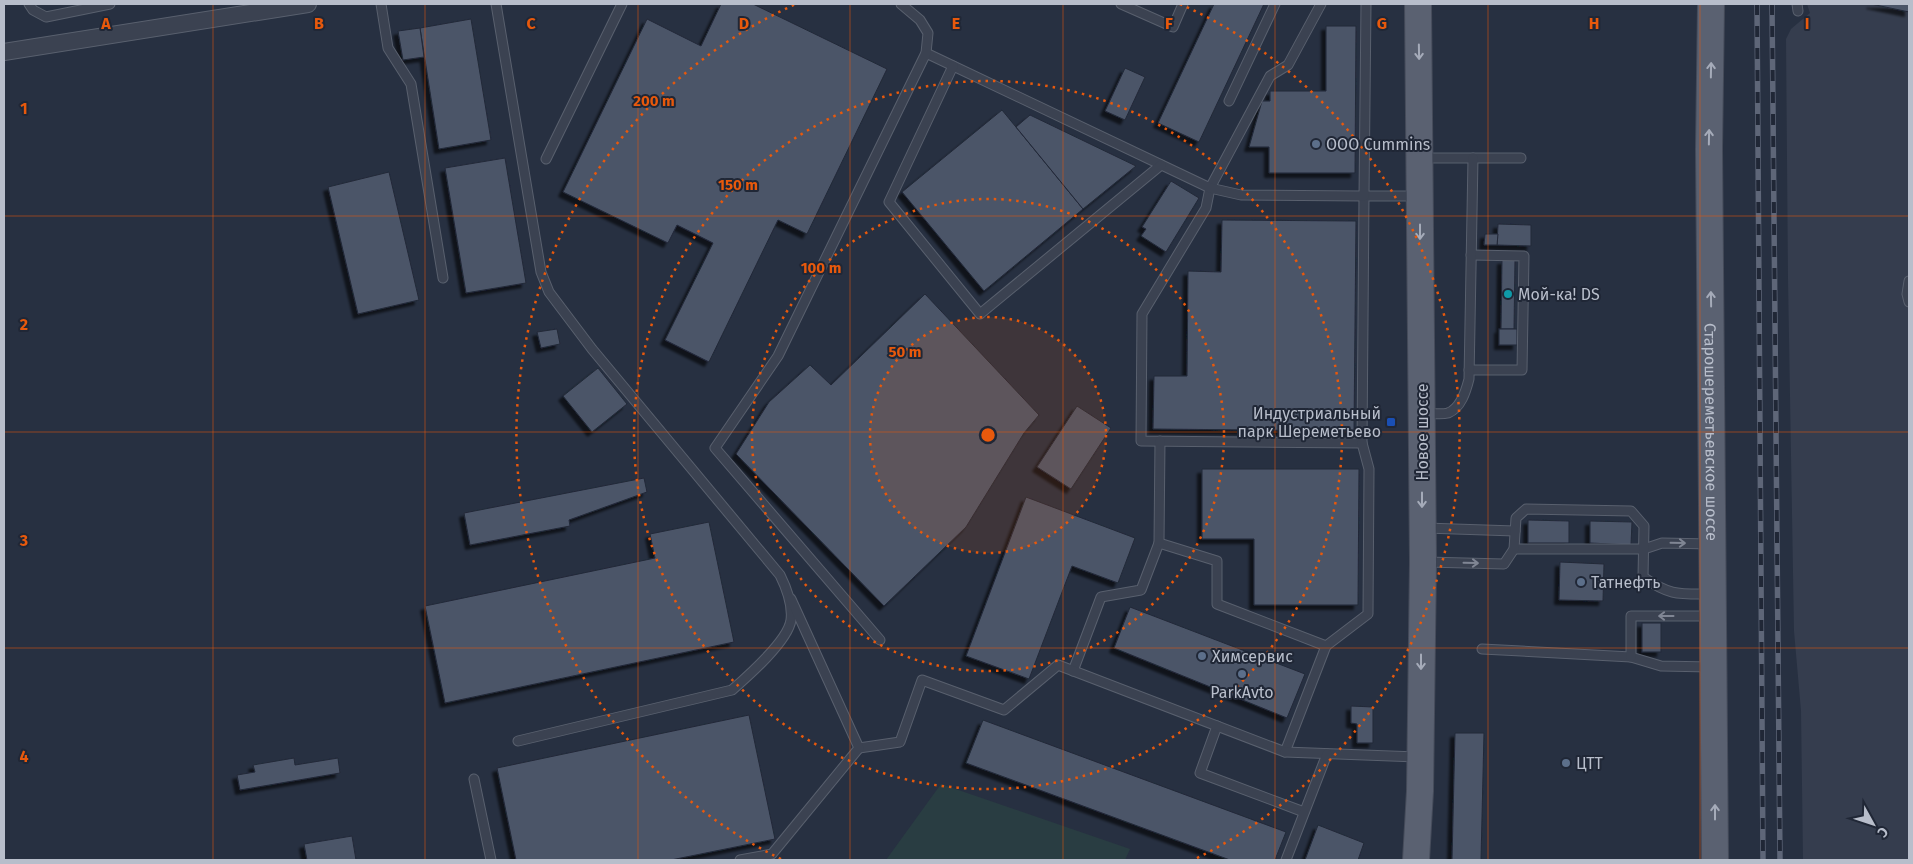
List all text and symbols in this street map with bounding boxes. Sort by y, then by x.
text: A [100,14,111,33]
text: B [314,14,324,33]
text: C [526,14,536,33]
text: D [739,14,749,33]
text: E [952,14,960,33]
text: F [1165,14,1173,33]
text: G [1377,14,1387,33]
text: H [1589,14,1599,33]
text: I [1805,14,1809,33]
one-way arrow [1414,44,1424,60]
one-way arrow [1706,63,1715,79]
text: 200 m [633,92,675,110]
text: 1 [20,99,28,118]
one-way arrow [1704,129,1714,145]
place label: OOO Cummins [1326,135,1430,154]
marker: OOO Cummins [1310,138,1322,150]
text: 150 m [718,176,758,194]
one-way arrow [1415,224,1425,240]
text: 100 m [801,259,841,277]
place label: Мой-ка! DS [1518,285,1600,304]
marker: Мой-ка! DS [1502,288,1514,300]
one-way arrow [1706,291,1716,308]
text: 2 [20,315,28,334]
street label: Старошереметьевское шоссе [1701,323,1722,541]
text: 50 m [888,343,922,361]
street label: Новое шоссе [1413,384,1432,480]
place label: Индустриальный парк Шереметьево [1238,404,1381,441]
marker: Индустриальный парк Шереметьево [1385,416,1397,428]
centre of rings [979,426,997,444]
one-way arrow [1417,492,1427,508]
text: 3 [19,531,28,550]
one-way arrow [1670,539,1686,548]
one-way arrow [1463,558,1479,568]
place label: Татнефть [1591,573,1660,592]
marker: Татнефть [1575,576,1587,588]
one-way arrow [1658,611,1674,621]
place label: Химсервис [1212,647,1293,666]
marker: Химсервис [1196,650,1208,662]
one-way arrow [1416,654,1426,670]
marker: ParkAvto [1236,668,1248,680]
place label: ParkAvto [1210,683,1274,702]
text: 4 [19,747,29,766]
place label: ЦТТ [1576,754,1604,773]
marker: ЦТТ [1560,757,1572,769]
north arrow [1848,799,1898,849]
one-way arrow [1710,804,1720,820]
text: С [1873,823,1892,841]

